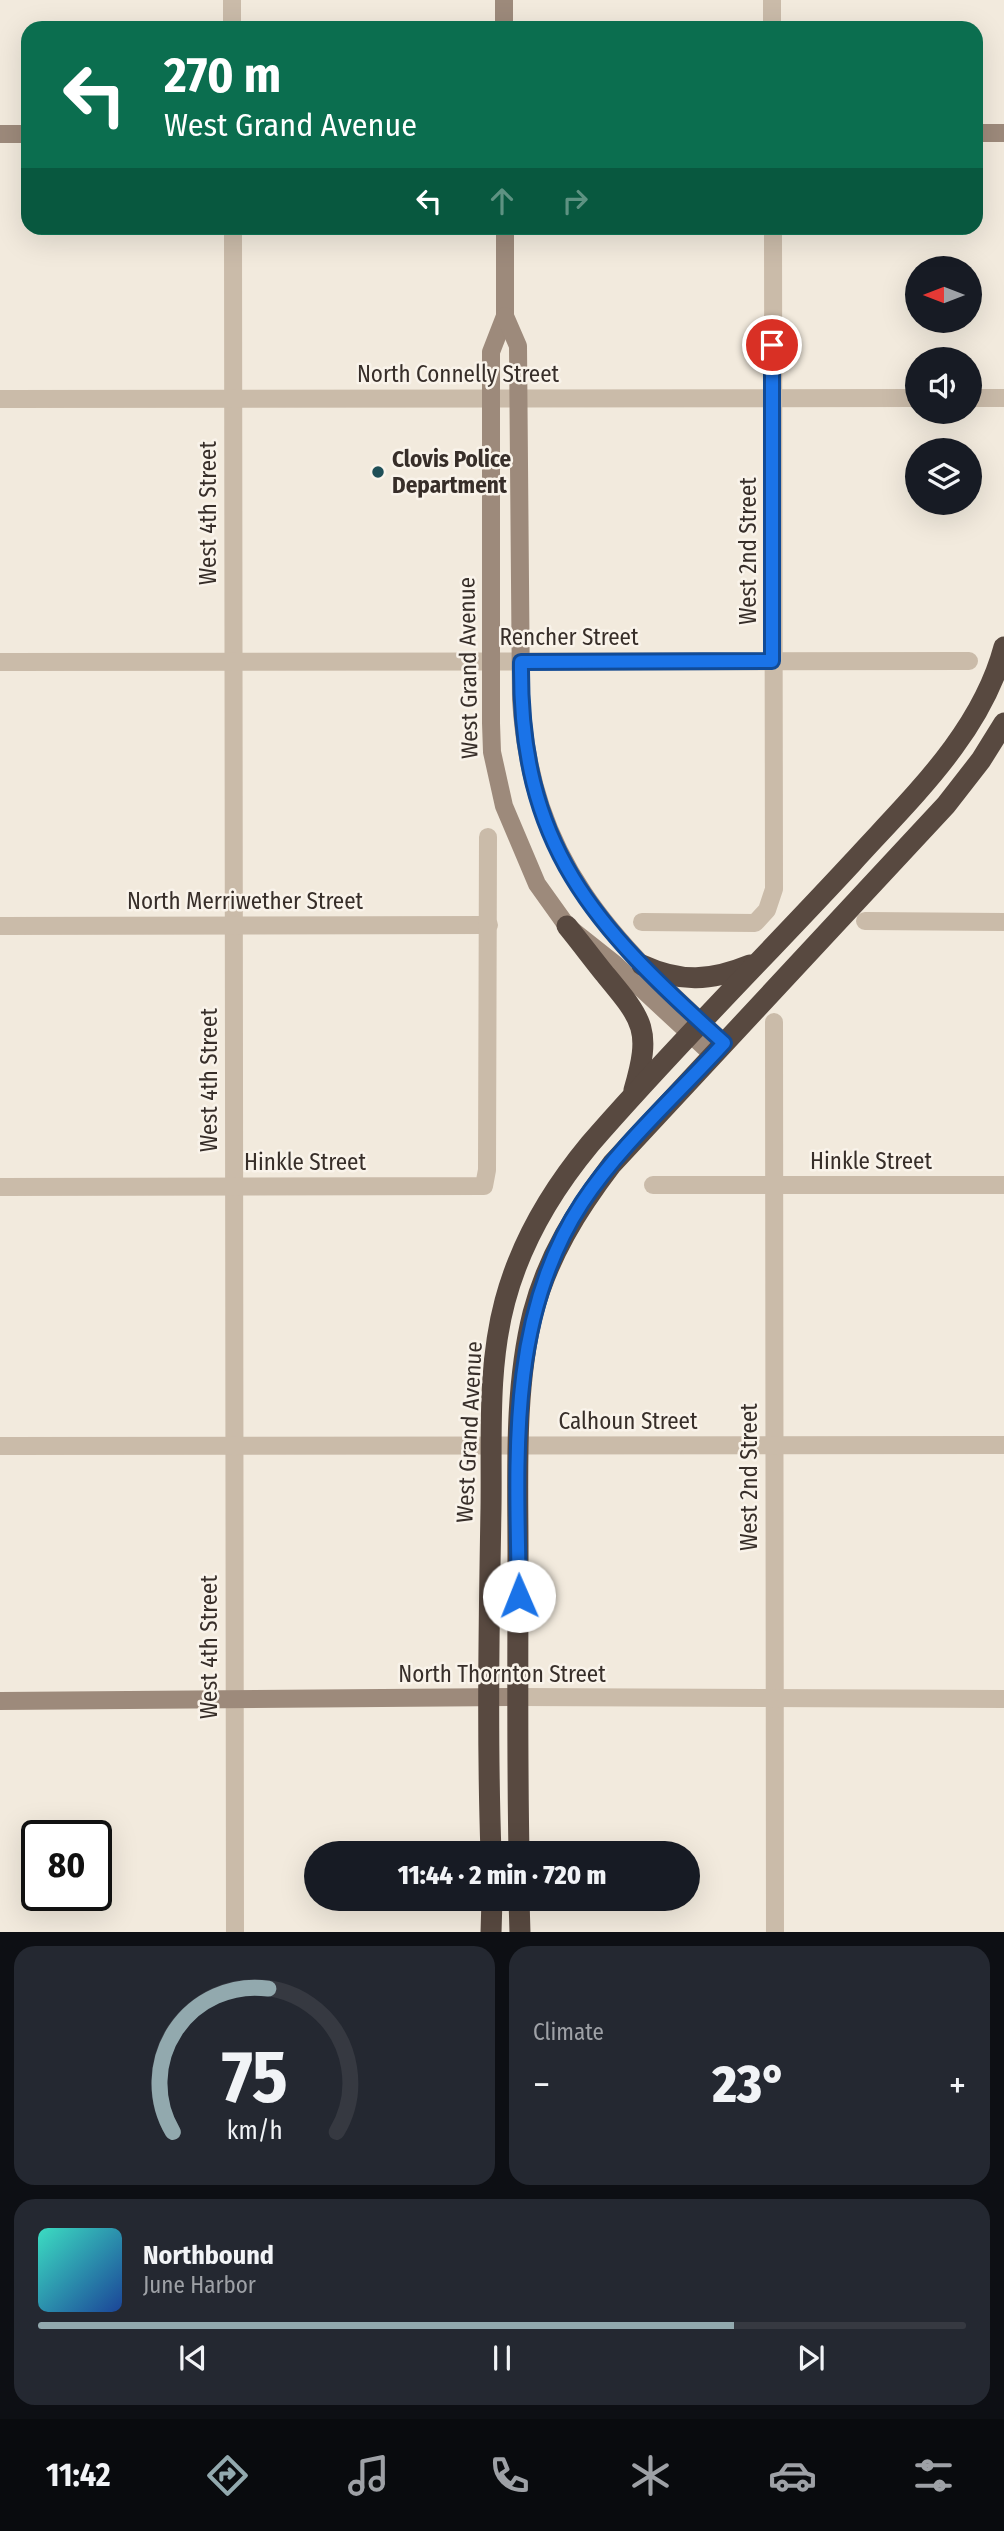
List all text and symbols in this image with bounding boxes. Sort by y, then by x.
text: 270 m [164,46,281,105]
icon: left [49,49,140,140]
text: West Grand Avenue [164,106,417,144]
icon: left [410,182,448,220]
icon: ahead [483,182,521,220]
icon: right [556,182,594,220]
north arrow [905,256,982,332]
map controls [905,256,982,515]
pin [742,315,802,375]
icon: arrive [753,326,791,364]
button: sound [905,347,982,424]
street label: North Connelly Street [357,360,560,388]
button: layers [905,438,982,515]
street label: West 4th Street [194,441,222,585]
place label: Clovis Police Department [392,445,512,499]
marker: Clovis Police Department [370,464,386,480]
street label: West 2nd Street [734,477,762,625]
street label: West Grand Avenue [452,577,484,759]
street label: Rencher Street [500,623,639,651]
street label: North Merriwether Street [127,887,364,915]
street label: West 4th Street [195,1008,223,1152]
street label: Hinkle Street [810,1147,932,1175]
street label: Hinkle Street [244,1148,366,1176]
street label: West Grand Avenue [450,1340,488,1524]
street label: West 2nd Street [735,1403,763,1551]
street label: Calhoun Street [559,1407,698,1435]
position arrow [482,1559,556,1633]
street label: West 4th Street [195,1575,223,1719]
street label: North Thornton Street [398,1660,606,1688]
speed limit sign: 80 [21,1820,112,1911]
text: 11:44 · 2 min · 720 m [398,1860,606,1891]
text: Climate [533,2018,604,2046]
text: 75 [221,2034,288,2121]
text: 23° [713,2053,786,2116]
text: − [533,2062,550,2108]
text: + [949,2062,966,2108]
text: km/h [227,2115,282,2145]
text: Northbound [143,2240,274,2271]
text: June Harbor [143,2271,256,2299]
icon: previous [174,2339,212,2377]
icon: pause [483,2339,521,2377]
icon: next [792,2339,830,2377]
icon: directions [203,2451,252,2500]
icon: music [344,2451,393,2500]
icon: phone [485,2451,534,2500]
icon: climate [626,2451,675,2500]
icon: car [768,2451,817,2500]
icon: filters [909,2451,958,2500]
text: 11:42 [46,2456,111,2494]

